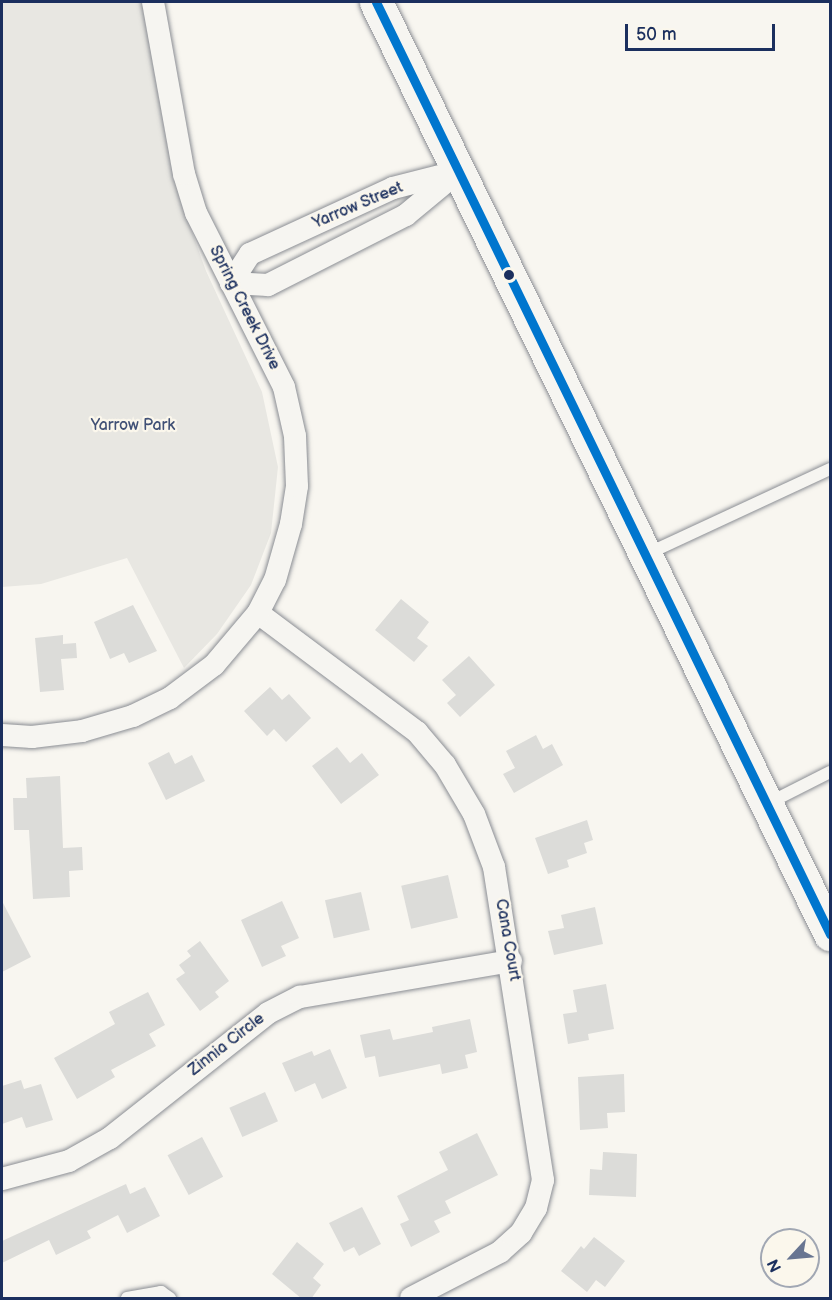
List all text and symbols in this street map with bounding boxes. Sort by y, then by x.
scale bar [628,12,778,50]
text: 50 m [636,24,677,45]
street label: Yarrow Street [310,178,406,234]
street label: Spring Creek Drive [204,243,284,373]
unlabelled marker [503,269,515,281]
park label: Yarrow Park [91,416,175,436]
street label: Cana Court [490,898,524,982]
street label: Zinnia Circle [185,1009,269,1081]
north arrow [760,1228,820,1288]
text: N [764,1256,786,1275]

